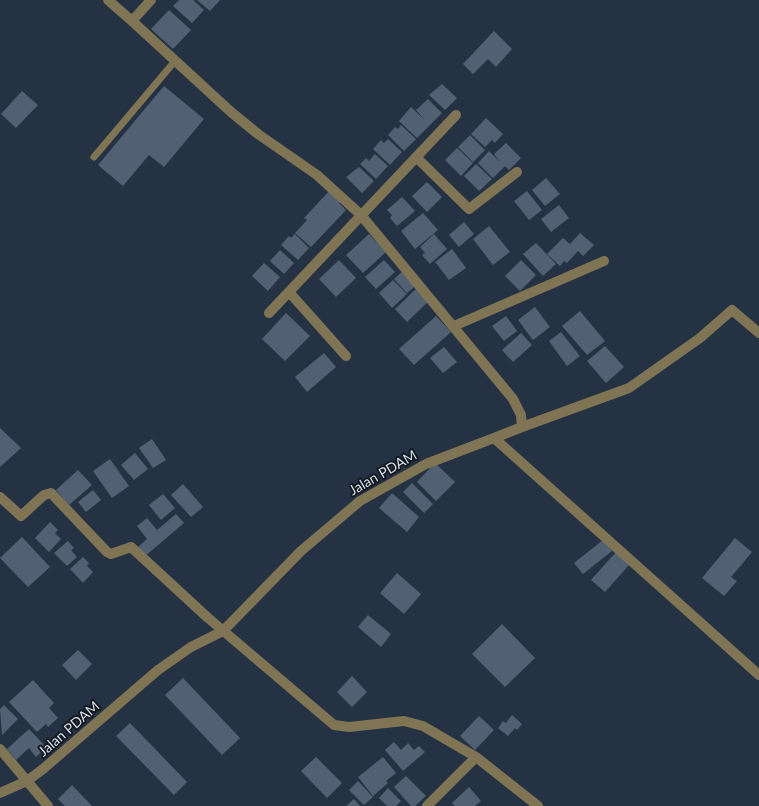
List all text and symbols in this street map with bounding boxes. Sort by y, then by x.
street label: Jalan PDAM [346,447,420,499]
street label: Jalan PDAM [35,698,103,760]

